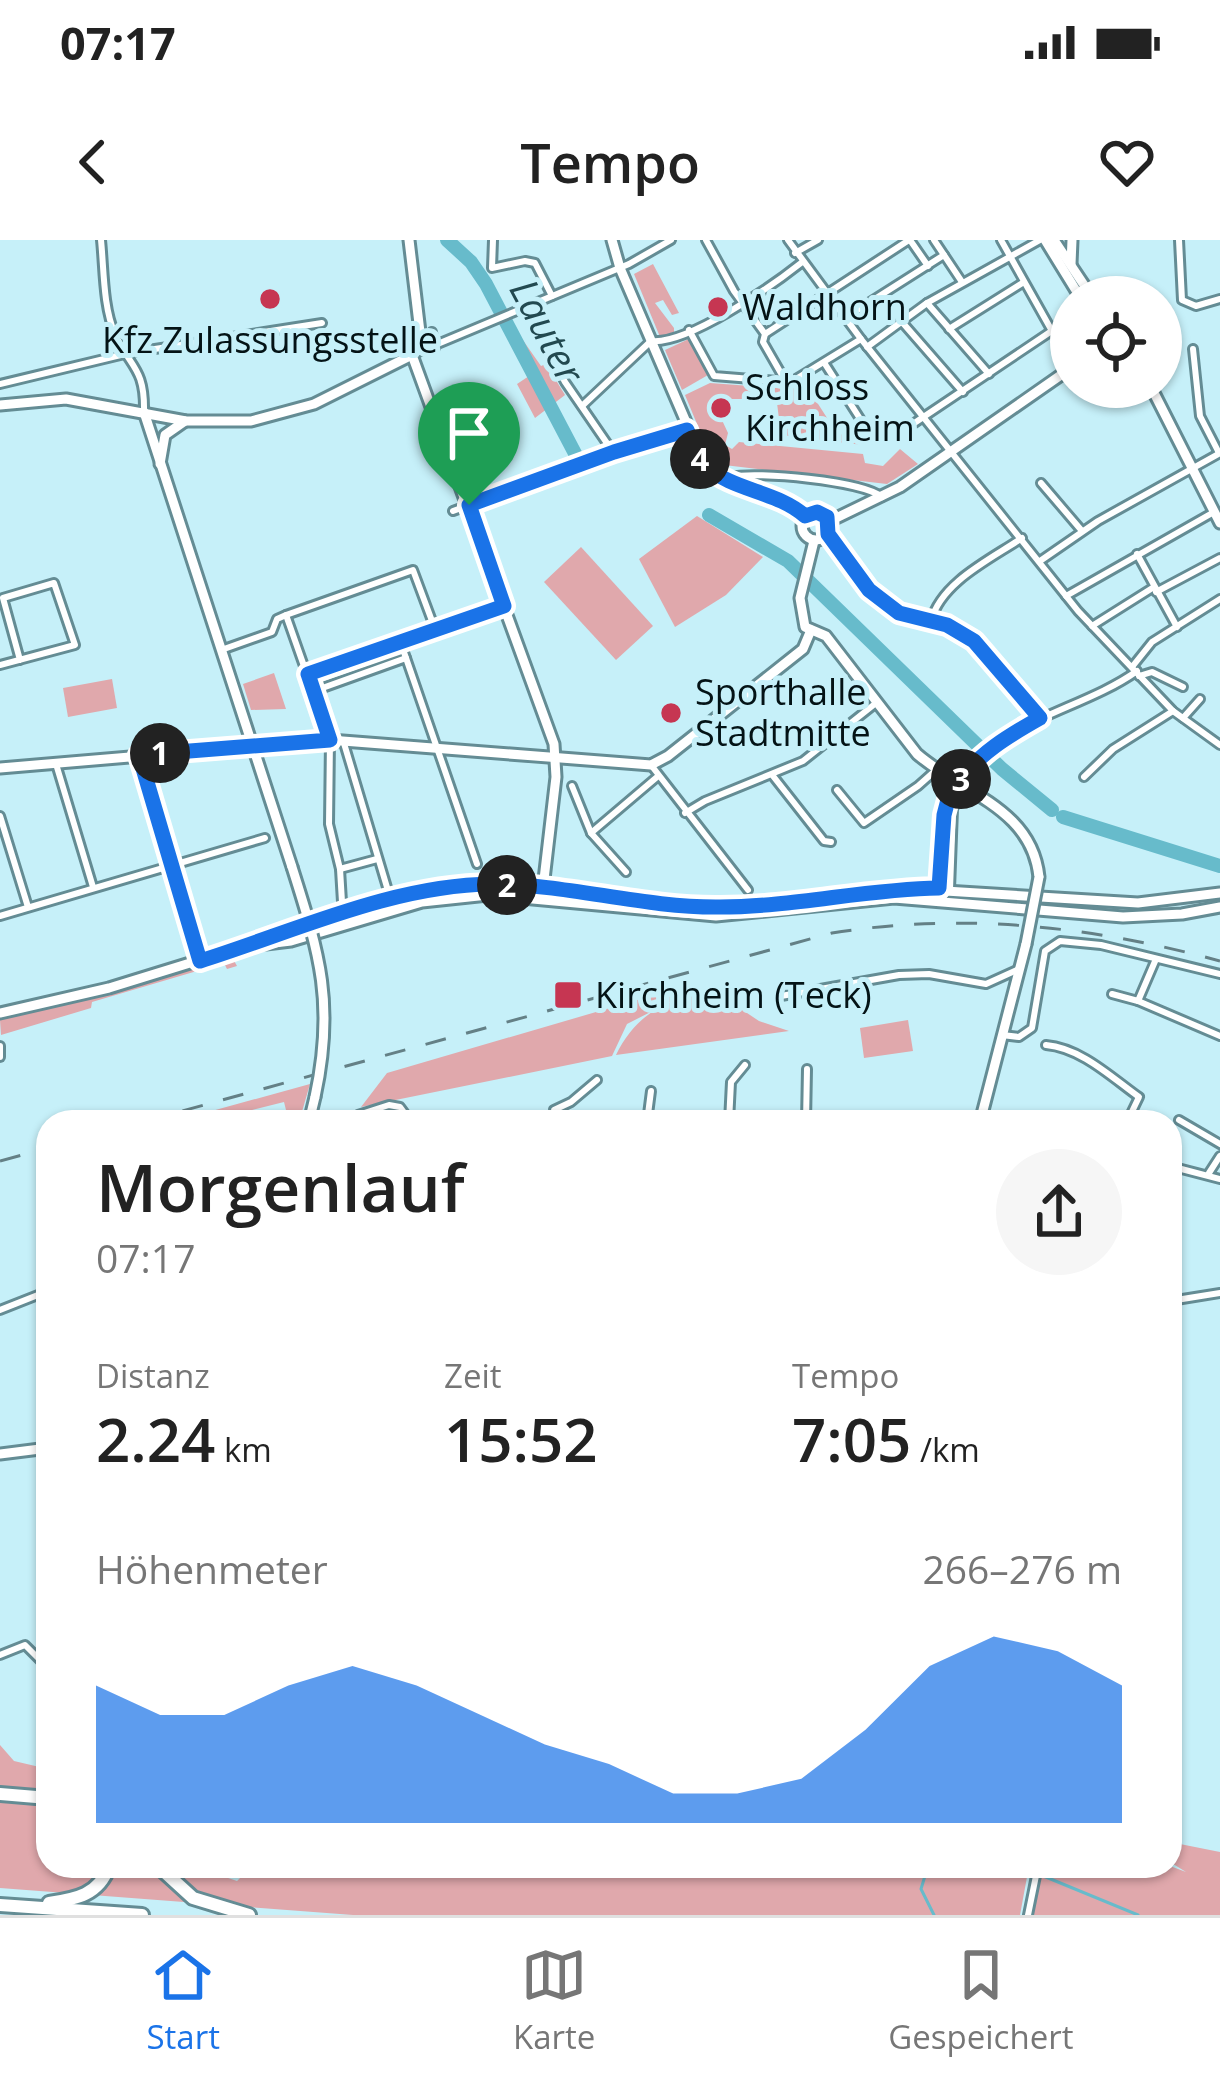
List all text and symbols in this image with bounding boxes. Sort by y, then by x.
text: 07:17 [60,12,176,73]
text: Tempo [520,125,700,199]
icon: back [60,129,126,195]
icon: heart [1094,129,1160,195]
water label: Lauter [499,269,599,393]
map controls [1050,276,1182,408]
button: locate [1050,276,1182,408]
place label: Waldhorn [742,282,907,331]
marker: Kfz Zulassungsstelle [257,286,283,312]
marker: Waldhorn [705,294,731,320]
place label: Kfz Zulassungsstelle [102,315,438,364]
place label: Schloss Kirchheim [745,362,915,452]
pin [418,382,520,505]
marker: Schloss Kirchheim [708,395,734,421]
icon: arrive [436,400,502,466]
pin: 4 [670,429,730,489]
text: 4 [691,436,709,481]
place label: Sporthalle Stadtmitte [695,667,871,757]
marker: Sporthalle Stadtmitte [658,700,684,726]
pin: 1 [130,723,190,783]
text: 1 [151,730,169,775]
pin: 3 [931,749,991,809]
text: 3 [952,756,970,801]
pin: 2 [477,855,537,915]
text: 2 [498,862,516,907]
place label: Kirchheim (Teck) [595,970,872,1019]
marker: Kirchheim (Teck) [552,979,584,1011]
text: Morgenlauf [96,1141,465,1231]
button: share [996,1149,1122,1275]
text: 07:17 [96,1231,195,1284]
text: Distanz [96,1353,210,1398]
text: Zeit [444,1353,502,1398]
text: Tempo [792,1353,899,1398]
text: 2.24 [96,1398,215,1480]
text: 15:52 [444,1398,598,1480]
text: 7:05 [792,1398,911,1480]
text: km [215,1427,272,1472]
text: /km [911,1427,980,1472]
text: Höhenmeter [96,1542,328,1595]
text: 266–276 m [922,1542,1122,1595]
tab: Start [147,1942,220,2059]
tab: Karte [513,1942,595,2059]
tab: Gespeichert [888,1942,1073,2059]

